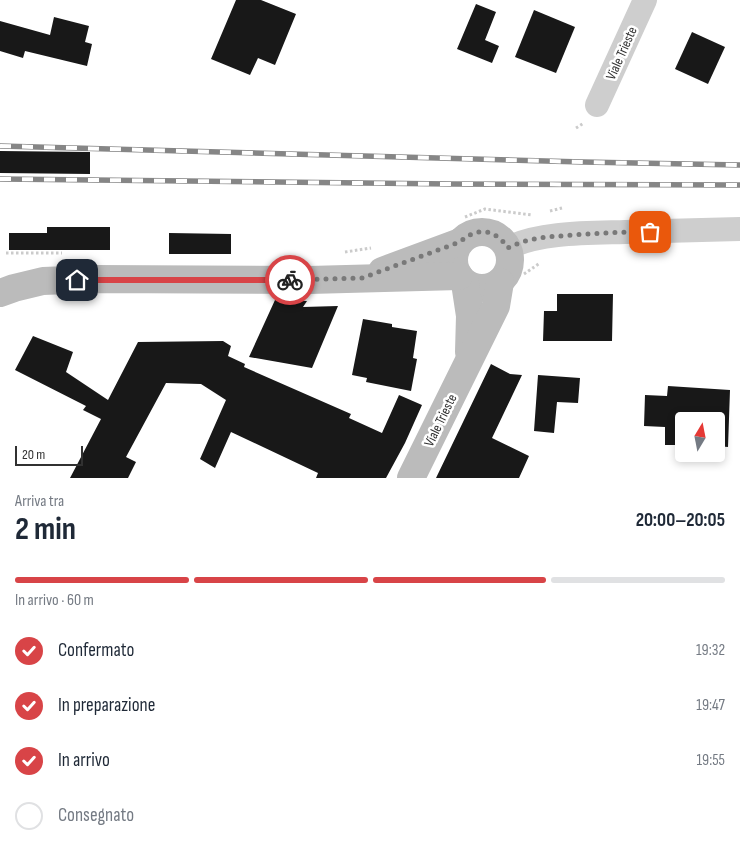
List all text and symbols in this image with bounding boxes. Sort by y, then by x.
street label: Viale Trieste [602,24,641,82]
pin [629,211,671,253]
icon: bag [636,218,664,246]
courier [265,255,315,305]
pin [56,259,98,301]
icon: home [63,266,91,294]
icon: bike [276,266,304,294]
street label: Viale Trieste [420,391,460,449]
north arrow [675,412,725,462]
map controls [675,412,725,462]
scale bar [15,443,82,466]
text: 20 m [22,446,45,463]
text: Arriva tra [15,492,64,511]
text: 20:00–20:05 [636,509,725,532]
text: 2 min [15,510,76,549]
text: In arrivo · 60 m [15,591,94,610]
icon: check [15,637,43,665]
text: Confermato [58,639,134,662]
text: 19:32 [696,641,725,660]
icon: check [15,692,43,720]
text: In preparazione [58,694,155,717]
text: 19:47 [696,696,725,715]
icon: check [15,747,43,775]
text: In arrivo [58,749,110,772]
text: 19:55 [696,751,725,770]
text: Consegnato [58,804,134,827]

